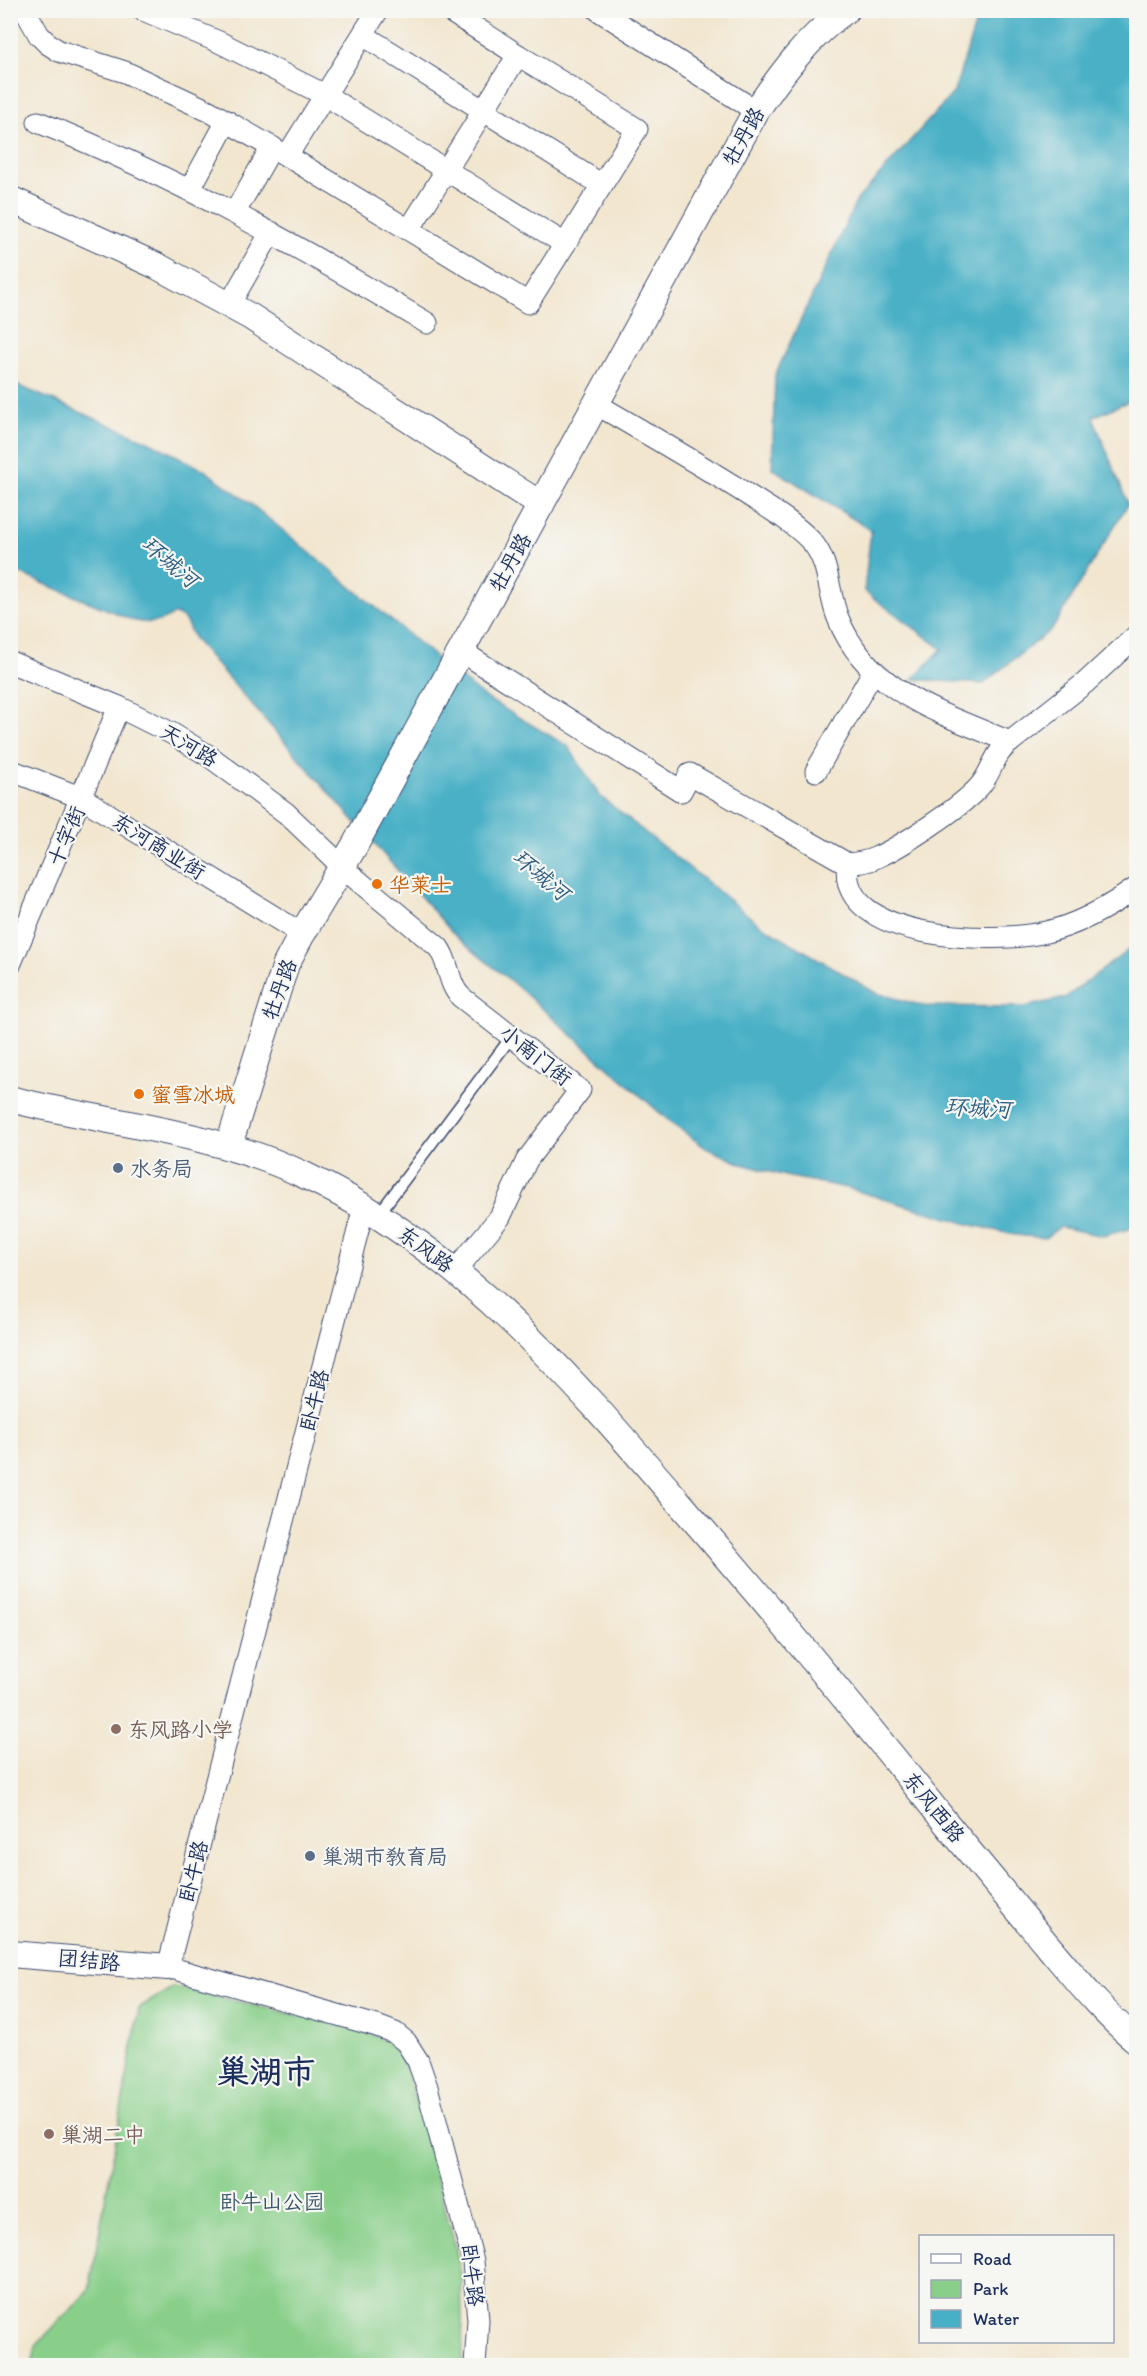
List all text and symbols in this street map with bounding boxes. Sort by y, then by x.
street label: 牡丹路 [717,102,769,170]
street label: 牡丹路 [484,528,536,596]
water label: 环城河 [136,530,206,595]
street label: 天河路 [156,718,222,772]
street label: 十字街 [42,802,90,870]
street label: 东河商业街 [108,808,210,884]
water label: 环城河 [507,843,577,908]
place label: 华莱士 [389,872,452,897]
marker: 华莱士 [370,877,384,891]
street label: 牡丹路 [256,955,302,1023]
street label: 小南门街 [495,1019,577,1091]
place label: 蜜雪冰城 [151,1082,235,1107]
marker: 蜜雪冰城 [132,1087,146,1101]
water label: 环城河 [944,1093,1015,1123]
place label: 水务局 [130,1156,193,1181]
marker: 水务局 [111,1161,125,1175]
street label: 东风路 [393,1220,459,1278]
street label: 卧牛路 [294,1366,334,1434]
place label: 东风路小学 [128,1717,233,1742]
marker: 东风路小学 [109,1722,123,1736]
street label: 东风西路 [898,1766,970,1848]
street label: 卧牛路 [173,1837,213,1905]
place label: 巢湖市教育局 [322,1844,448,1869]
marker: 巢湖市教育局 [303,1849,317,1863]
street label: 团结路 [57,1945,121,1975]
district label: 巢湖市 [217,2052,316,2091]
place label: 巢湖二中 [61,2122,145,2147]
marker: 巢湖二中 [42,2127,56,2141]
park label: 卧牛山公园 [220,2189,325,2214]
legend [919,2235,1114,2343]
street label: 卧牛路 [457,2242,489,2308]
text: Road [973,2248,1012,2270]
text: Park [973,2278,1008,2300]
text: Water [973,2308,1019,2330]

